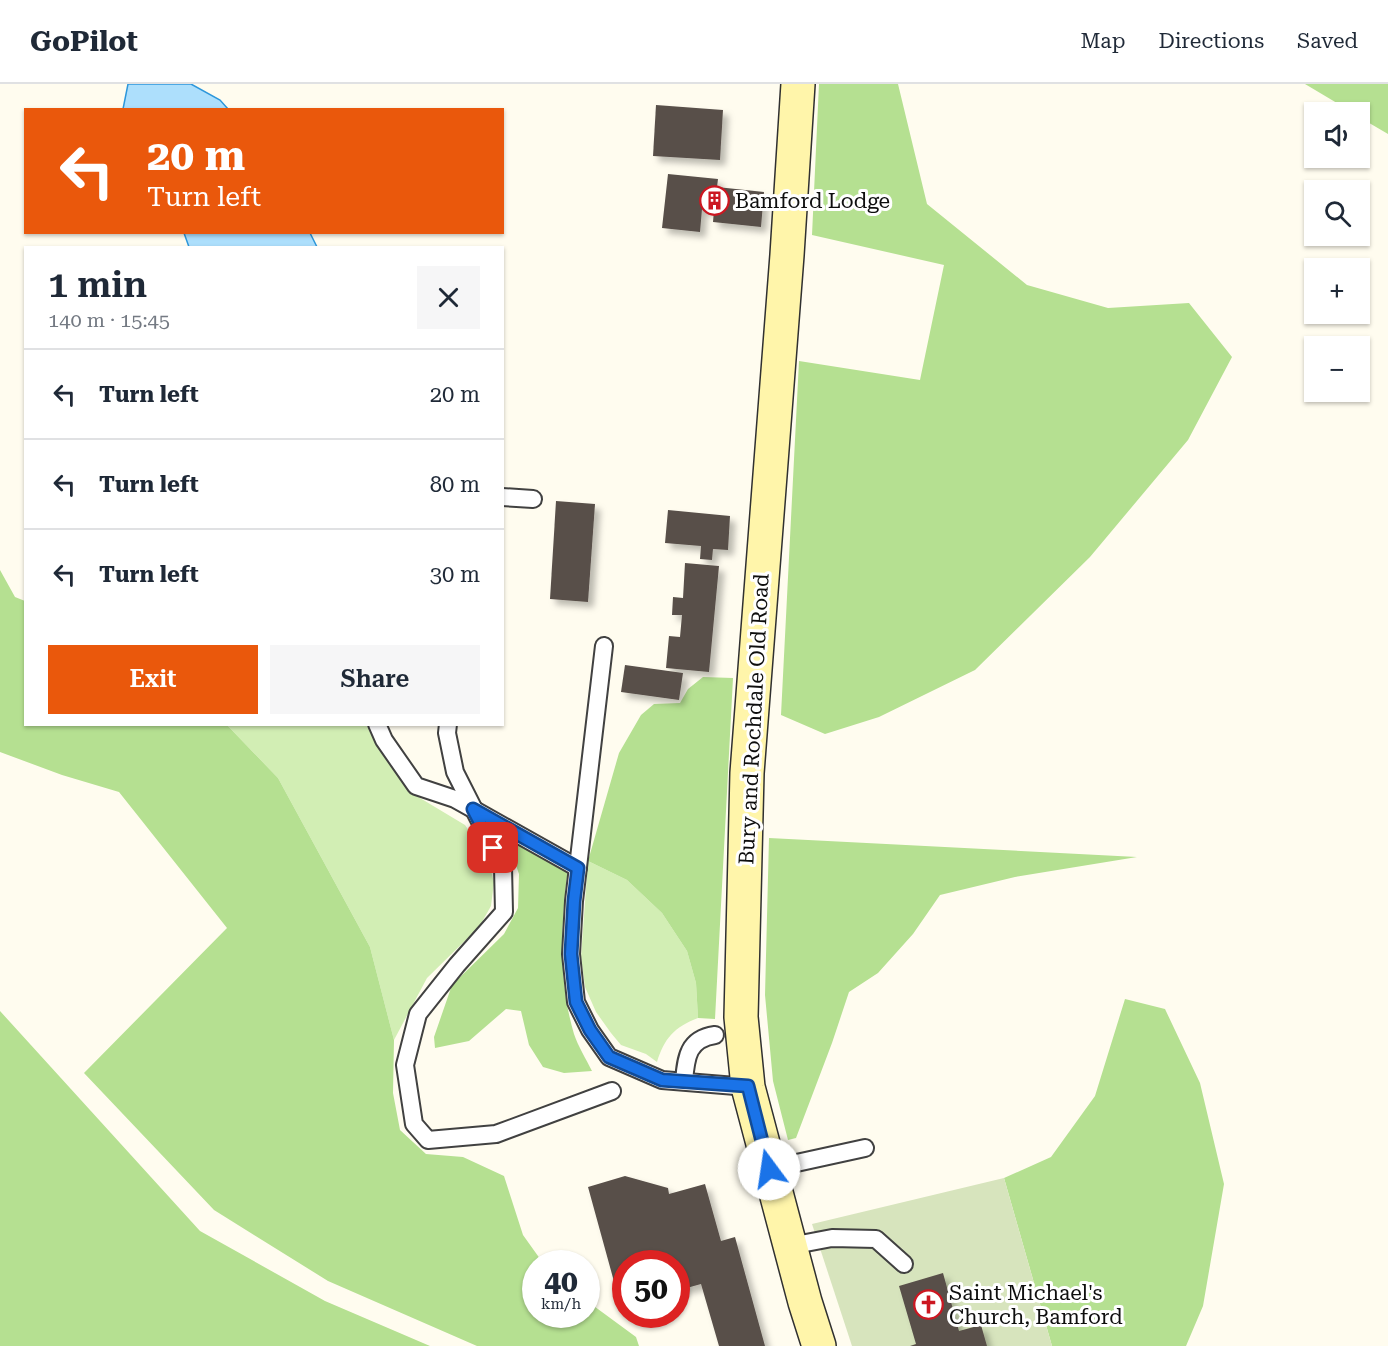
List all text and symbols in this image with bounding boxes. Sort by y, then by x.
text: GoPilot [30,25,138,58]
text: Map [1081,29,1125,53]
text: Directions [1158,29,1264,53]
text: Saved [1297,29,1358,53]
map controls [1304,102,1370,402]
button: sound [1304,102,1370,168]
text: 20 m [147,131,245,180]
icon: left [48,132,126,210]
button: search [1304,180,1370,246]
text: Turn left [147,181,261,213]
building icon: Bamford Lodge [698,185,730,217]
place label: Bamford Lodge [735,189,890,213]
button: + [1304,258,1370,324]
text: 1 min [48,264,147,306]
button: close [417,266,480,329]
text: 140 m · 15:45 [48,308,170,332]
button: − [1304,336,1370,402]
icon: left [48,378,81,411]
text: Turn left [99,382,199,407]
text: 20 m [430,382,480,407]
icon: left [48,468,81,501]
text: Turn left [99,472,199,497]
text: 80 m [430,472,480,497]
icon: left [48,558,81,591]
text: Turn left [99,562,199,587]
text: 30 m [430,562,480,587]
street label: Bury and Rochdale Old Road [734,572,774,865]
button: Exit [48,645,258,714]
button: Share [270,645,480,714]
pin [467,822,518,873]
icon: arrive [476,831,509,864]
position arrow [737,1137,801,1201]
speed limit sign: 50 [612,1250,690,1328]
text: 40 [544,1264,578,1299]
place label: Saint Michael's Church, Bamford [949,1281,1123,1329]
church icon: Saint Michael's Church, Bamford [912,1289,944,1321]
text: km/h [541,1295,581,1313]

